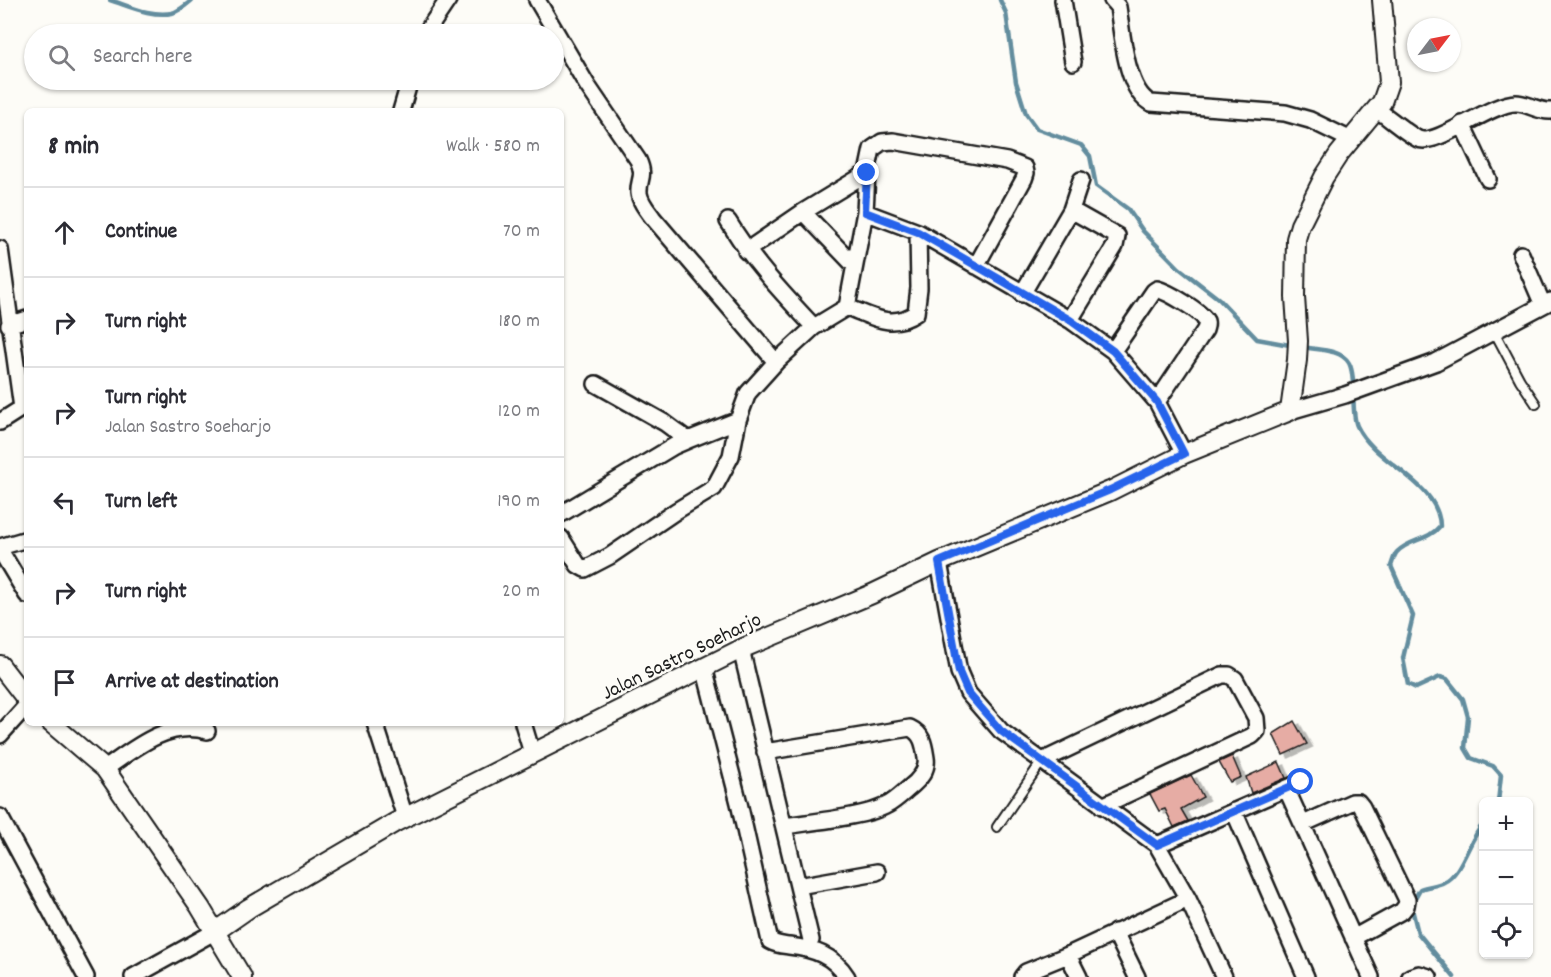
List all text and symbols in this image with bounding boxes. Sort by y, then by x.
north arrow [1407,18,1461,72]
search box [24,24,564,90]
icon: search [45,41,78,74]
text: Search here [93,42,192,73]
text: 8 min [48,129,99,166]
text: Walk · 580 m [446,133,540,161]
route end [853,159,879,185]
icon: ahead [48,216,81,249]
text: Continue [105,217,177,248]
text: 70 m [503,218,540,246]
icon: right [48,306,81,339]
text: Turn right [105,307,187,338]
text: 180 m [498,308,540,336]
text: Turn right [105,383,187,414]
icon: right [48,396,81,429]
text: 120 m [498,398,540,426]
text: Jalan Sastro Soeharjo [105,414,271,442]
icon: left [48,486,81,519]
text: Turn left [105,487,177,518]
text: 190 m [497,488,540,516]
icon: right [48,576,81,609]
text: Turn right [105,577,187,608]
text: 20 m [502,578,540,606]
street label: Jalan Sastro Soeharjo [597,606,767,709]
icon: arrive [48,666,81,699]
text: Arrive at destination [105,667,279,698]
route start [1287,768,1313,794]
map controls [1479,797,1533,959]
button: + [1479,797,1533,851]
button: − [1479,851,1533,905]
button: locate [1479,905,1533,959]

